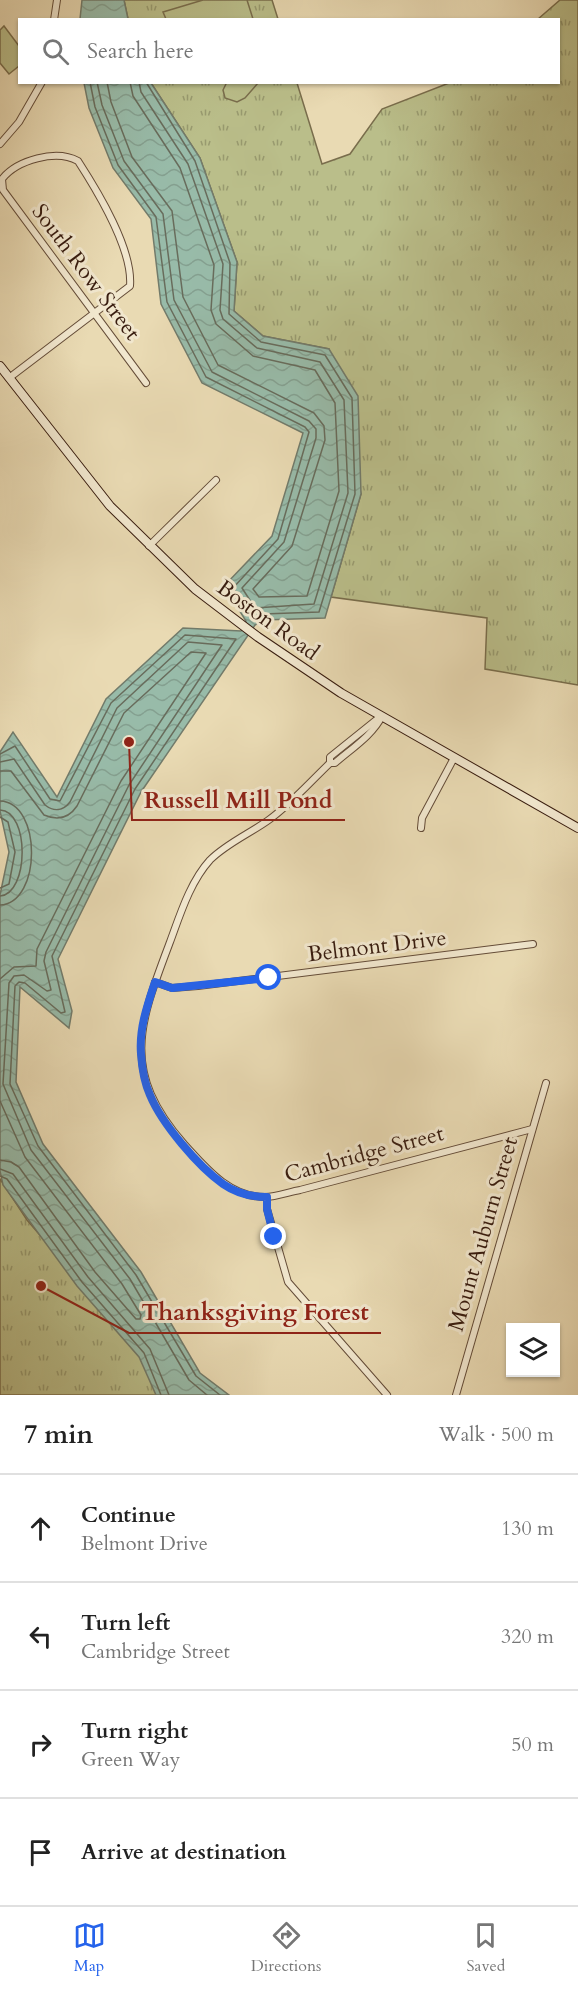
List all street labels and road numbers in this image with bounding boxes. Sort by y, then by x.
street label: South Row Street [25,198,147,346]
street label: Boston Road [211,573,326,668]
street label: Belmont Drive [306,923,448,969]
street label: Cambridge Street [281,1118,447,1190]
street label: Mount Auburn Street [441,1133,525,1335]

